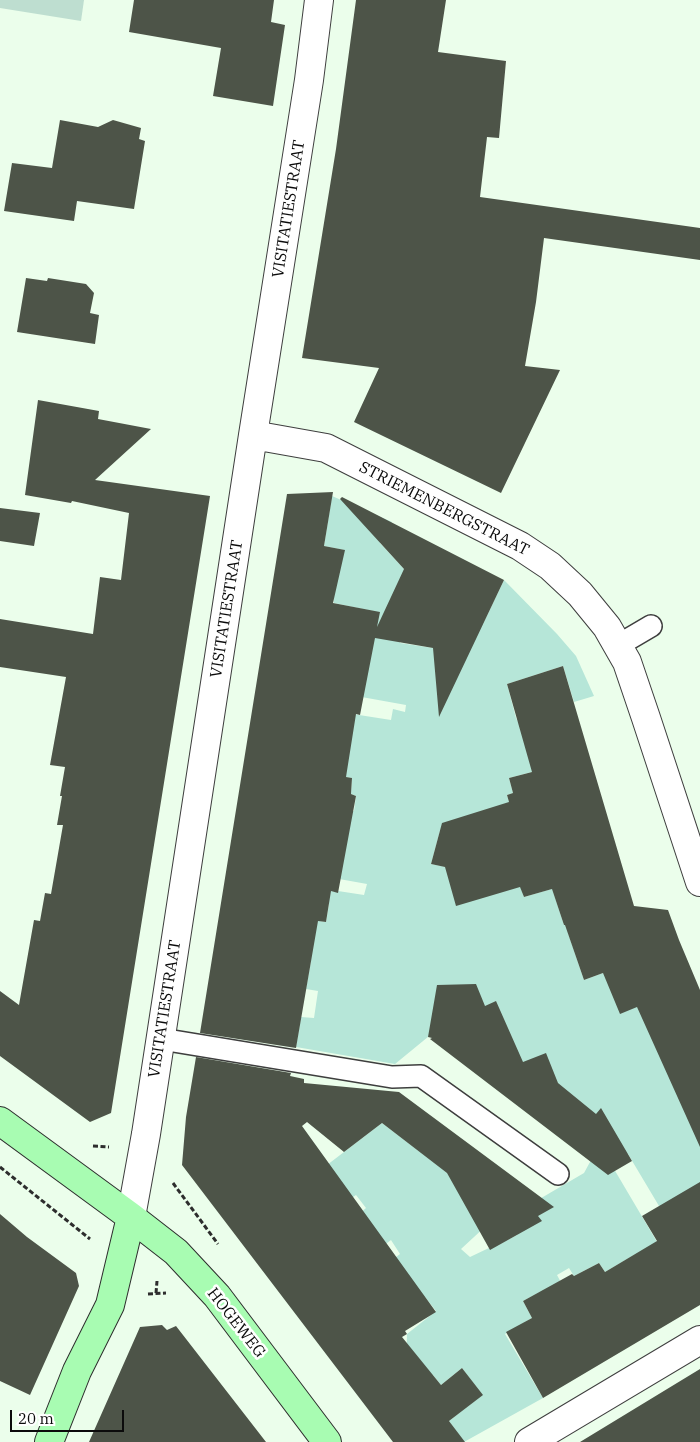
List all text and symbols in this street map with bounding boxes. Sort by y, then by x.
street label: VISITATIESTRAAT [269,139,309,279]
street label: STRIEMENBERGSTRAAT [356,458,532,560]
street label: VISITATIESTRAAT [207,539,247,679]
street label: VISITATIESTRAAT [145,939,185,1079]
street label: HOGEWEG [203,1284,269,1362]
scale bar [12,1400,126,1432]
text: 20 m [18,1409,54,1428]

